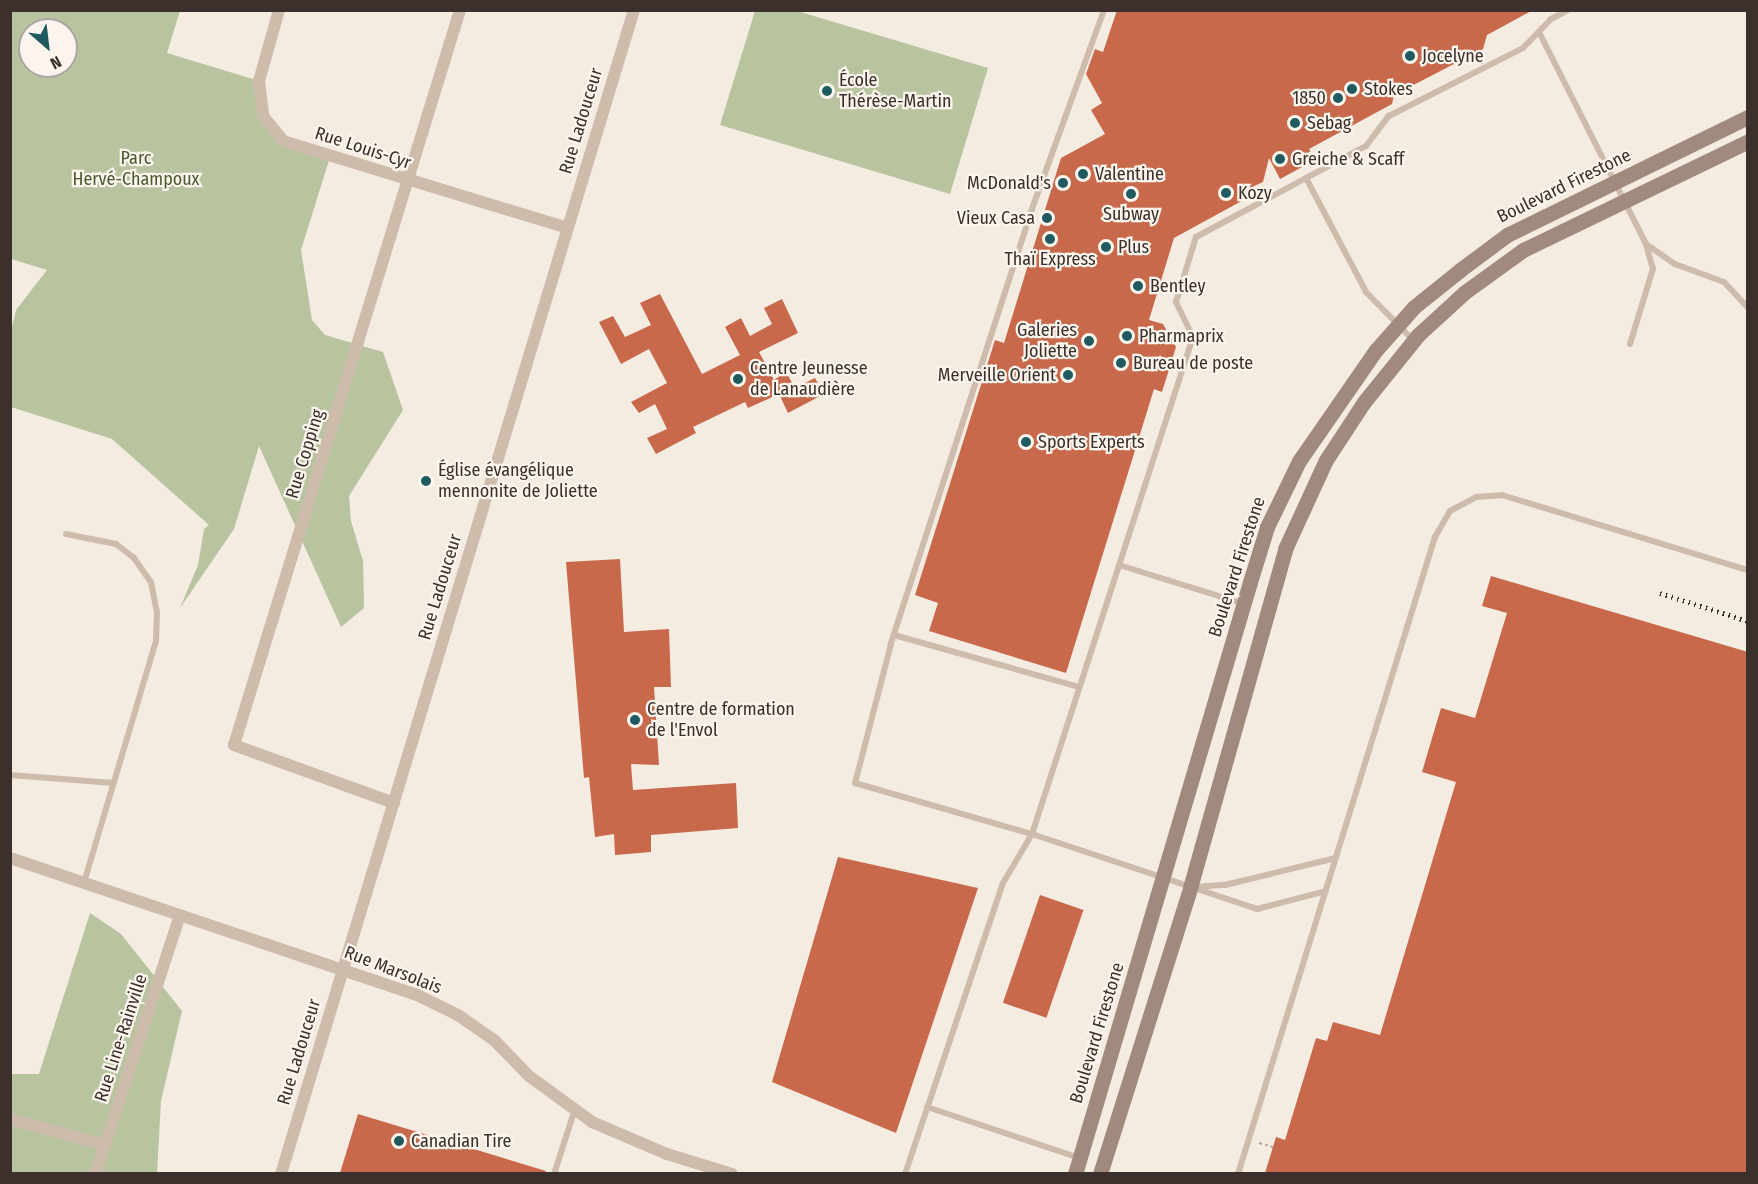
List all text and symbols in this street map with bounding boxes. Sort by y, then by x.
north arrow [18,18,78,78]
place label: Jocelyne [1422,45,1484,67]
marker: Jocelyne [1403,49,1417,63]
text: N [47,52,64,73]
street label: Rue Ladouceur [555,65,607,177]
place label: École Thérèse-Martin [839,70,951,112]
place label: Stokes [1364,78,1413,100]
marker: Stokes [1345,82,1359,96]
marker: École Thérèse-Martin [820,84,834,98]
place label: 1850 [1292,87,1326,109]
marker: 1850 [1331,91,1345,105]
place label: Sebag [1307,112,1351,134]
marker: Sebag [1288,116,1302,130]
street label: Rue Louis-Cyr [312,122,414,174]
street label: Boulevard Firestone [1494,144,1634,228]
park label: Parc Hervé-Champoux [72,148,200,190]
place label: Greiche & Scaff [1292,148,1404,170]
marker: Greiche & Scaff [1273,152,1287,166]
place label: Valentine [1095,163,1164,185]
marker: Valentine [1076,167,1090,181]
place label: McDonald's [967,172,1051,194]
marker: McDonald's [1056,176,1070,190]
place label: Kozy [1238,182,1272,204]
marker: Kozy [1219,186,1233,200]
marker: Subway [1124,187,1138,201]
place label: Subway [1103,203,1159,225]
place label: Vieux Casa [957,207,1035,229]
marker: Vieux Casa [1040,211,1054,225]
marker: Thaï Express [1043,232,1057,246]
place label: Plus [1118,236,1149,258]
marker: Plus [1099,240,1113,254]
place label: Thaï Express [1004,248,1096,270]
place label: Bentley [1150,275,1205,297]
marker: Bentley [1131,279,1145,293]
place label: Galeries Joliette [1017,320,1077,362]
place label: Pharmaprix [1139,325,1224,347]
marker: Pharmaprix [1120,329,1134,343]
marker: Galeries Joliette [1082,334,1096,348]
place label: Bureau de poste [1133,352,1253,374]
marker: Bureau de poste [1114,356,1128,370]
place label: Centre Jeunesse de Lanaudière [750,358,868,400]
place label: Merveille Orient [938,364,1056,386]
marker: Merveille Orient [1061,368,1075,382]
marker: Centre Jeunesse de Lanaudière [731,372,745,386]
street label: Rue Copping [281,407,329,501]
place label: Sports Experts [1038,431,1145,453]
marker: Sports Experts [1019,435,1033,449]
place label: Église évangélique mennonite de Joliette [438,460,598,502]
marker: Église évangélique mennonite de Joliette [419,474,433,488]
street label: Boulevard Firestone [1204,494,1270,640]
street label: Rue Ladouceur [414,531,466,643]
place label: Centre de formation de l'Envol [647,699,795,742]
marker: Centre de formation de l'Envol [628,713,642,727]
street label: Rue Marsolais [341,941,445,999]
street label: Boulevard Firestone [1065,960,1129,1106]
street label: Rue Line-Rainville [90,971,152,1105]
street label: Rue Ladouceur [273,996,325,1108]
place label: Canadian Tire [411,1130,511,1152]
marker: Canadian Tire [392,1134,406,1148]

